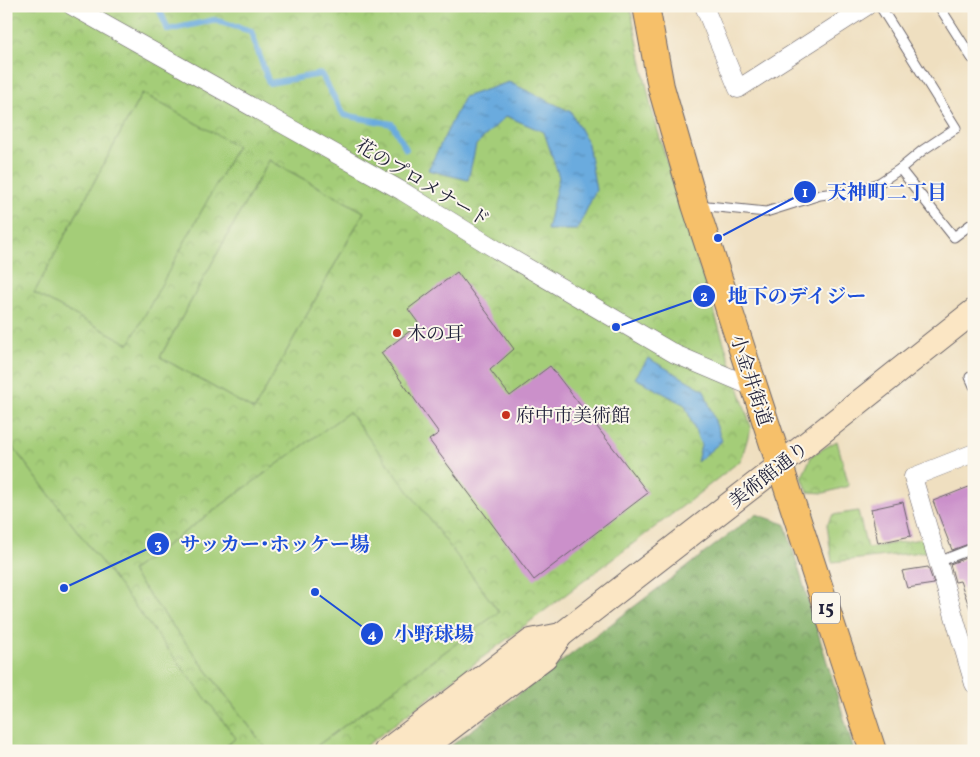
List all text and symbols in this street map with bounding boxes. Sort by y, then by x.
street label: 花のプロメナード [350,133,494,234]
callout: 天神町二丁目 [792,175,957,210]
text: 天神町二丁目 [827,180,947,208]
text: 1 [802,183,808,204]
callout: 地下のデイジー [692,278,877,313]
text: 地下のデイジー [728,284,866,312]
text: 2 [700,287,708,308]
place label: 木の耳 [407,322,464,348]
marker: 木の耳 [391,327,403,339]
street label: 小金井街道 [723,331,777,430]
place label: 府中市美術館 [516,404,630,430]
marker: 府中市美術館 [500,409,512,421]
street label: 美術館通り [724,436,815,515]
callout: サッカー･ホッケー場 [145,526,380,561]
text: サッカー･ホッケー場 [180,532,370,560]
text: 3 [154,535,162,556]
road number: 15 [812,592,840,624]
callout: 小野球場 [359,616,484,651]
text: 小野球場 [394,622,474,650]
text: 4 [367,625,377,646]

